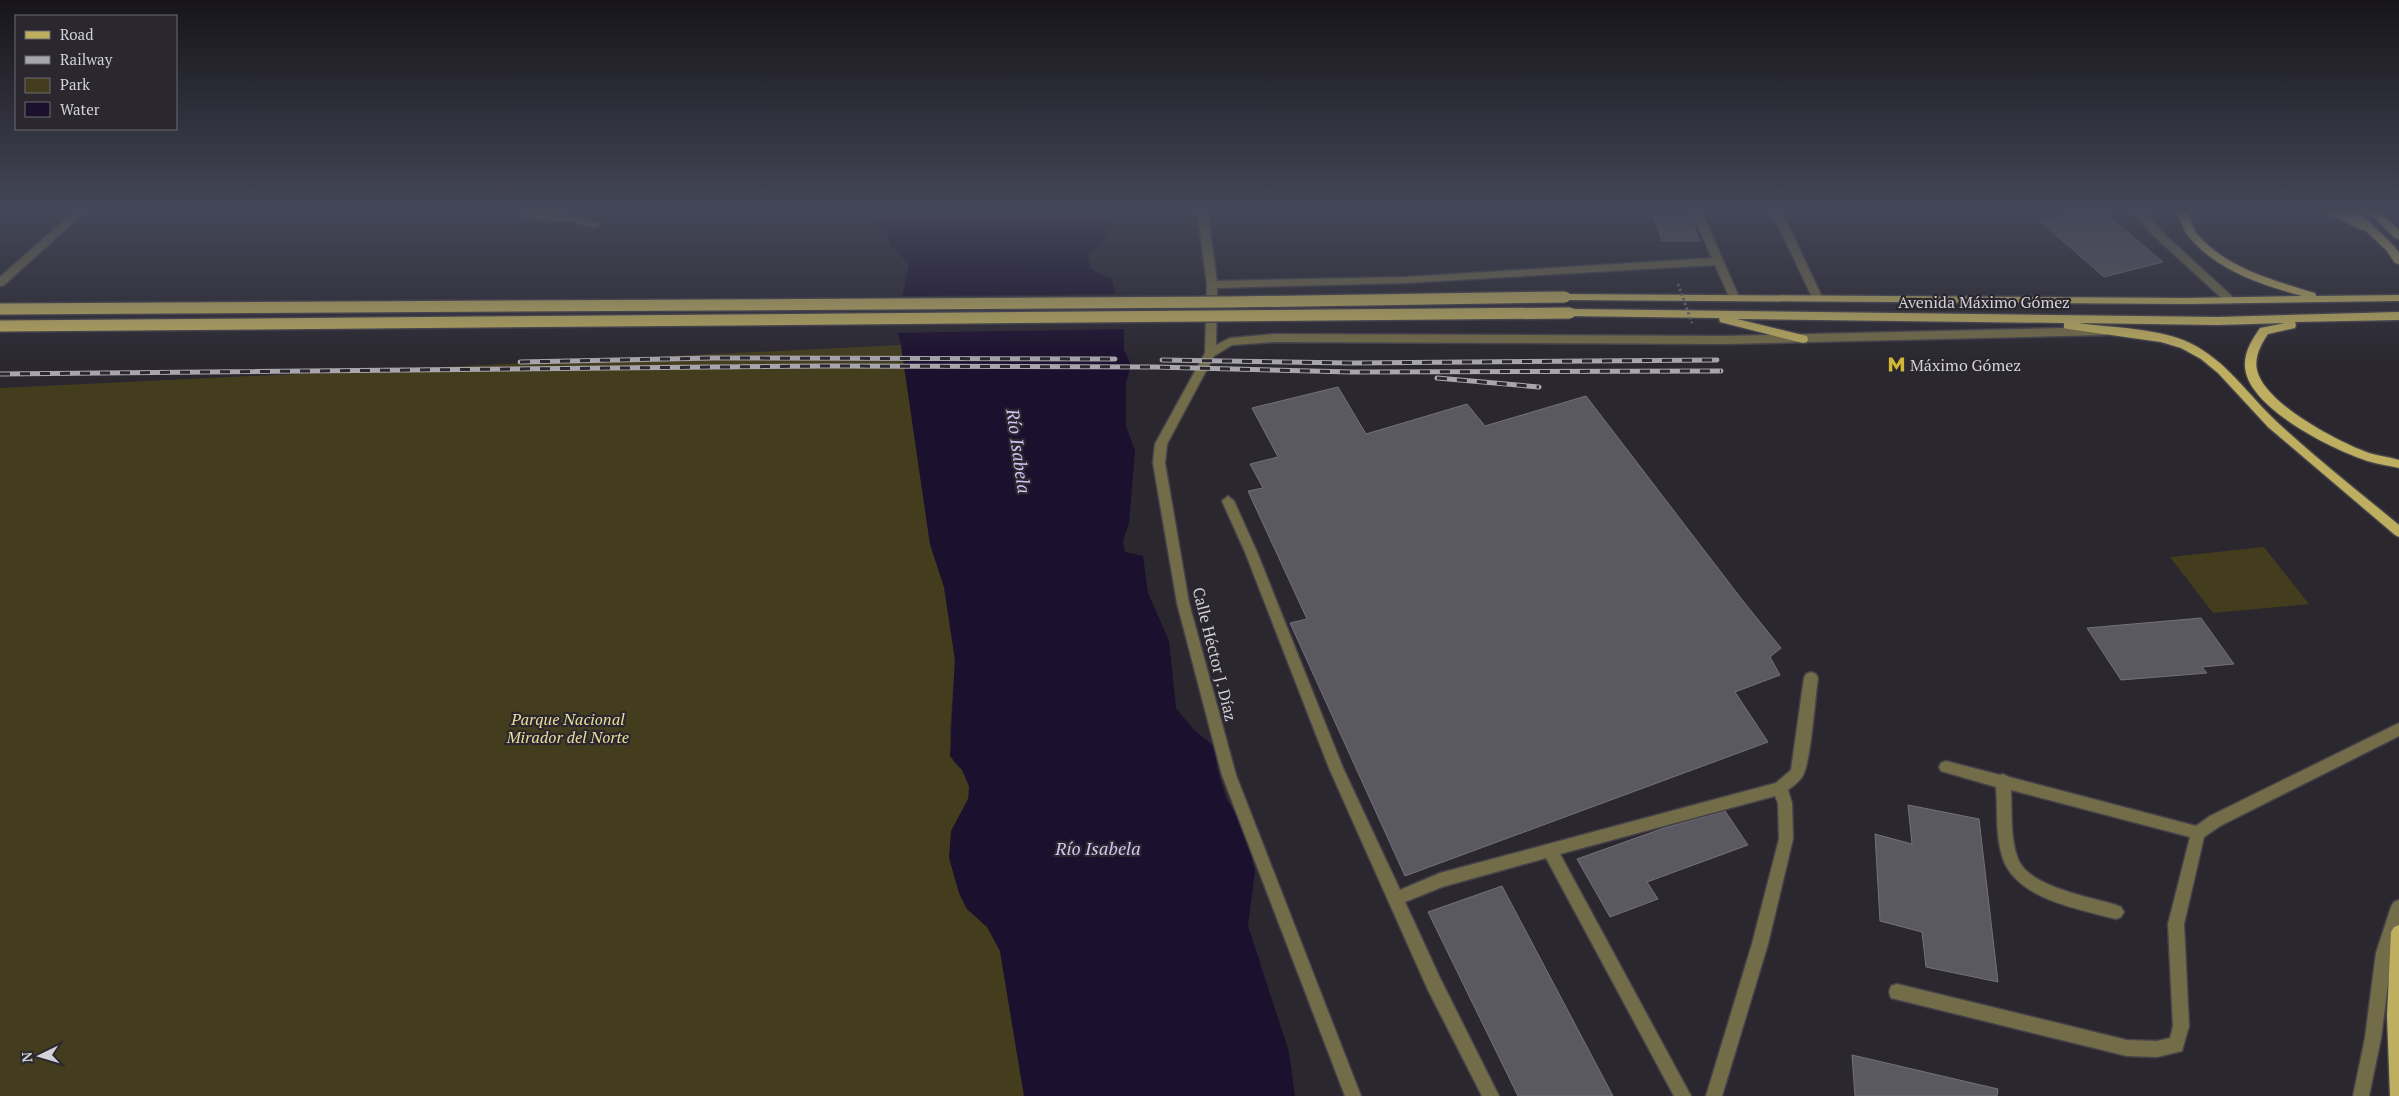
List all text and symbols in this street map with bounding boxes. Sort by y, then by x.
legend [15,15,178,130]
text: Road [60,24,93,44]
text: Railway [60,49,113,69]
text: Park [60,74,90,94]
text: Water [60,99,100,119]
street label: Avenida Máximo Gómez [1898,291,2070,313]
place label: Máximo Gómez [1910,354,2021,376]
metro station icon: Máximo Gómez [1886,355,1906,375]
water label: Río Isabela [1001,406,1037,495]
street label: Calle Héctor J. Díaz [1188,585,1242,723]
park label: Parque Nacional Mirador del Norte [506,708,629,748]
water label: Río Isabela [1054,836,1141,860]
north arrow [15,1031,65,1081]
text: N [17,1051,36,1063]

